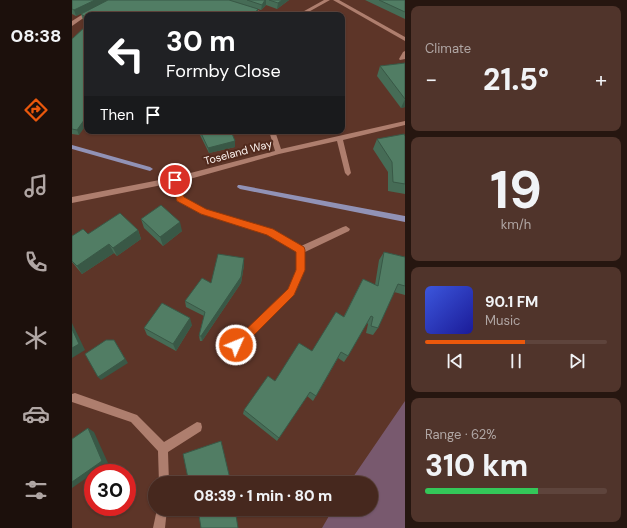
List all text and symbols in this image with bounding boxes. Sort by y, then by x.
text: 30 m [166,23,236,60]
text: 08:38 [11,24,61,48]
icon: left [100,28,152,80]
text: Climate [425,40,471,57]
text: Formby Close [166,59,281,83]
text: 21.5° [483,60,549,99]
text: − [425,65,437,94]
text: + [595,65,607,94]
icon: directions [22,96,50,124]
icon: arrive [142,104,164,126]
text: Then [100,105,134,125]
street label: Toseland Way [202,136,274,168]
text: 19 [490,156,542,224]
pin [158,163,192,197]
icon: arrive [164,169,186,191]
icon: music [22,172,50,200]
text: km/h [501,216,531,233]
icon: phone [22,248,50,276]
text: 90.1 FM [485,292,538,312]
text: Music [485,312,520,329]
icon: climate [22,324,50,352]
position arrow [215,324,257,366]
icon: previous [444,350,466,372]
icon: pause [505,350,527,372]
icon: next [566,350,588,372]
icon: car [22,400,50,428]
text: Range · 62% [425,426,496,443]
text: 310 km [425,446,528,485]
speed limit sign: 30 [84,464,136,516]
icon: filters [22,476,50,504]
text: 08:39 · 1 min · 80 m [194,486,332,506]

